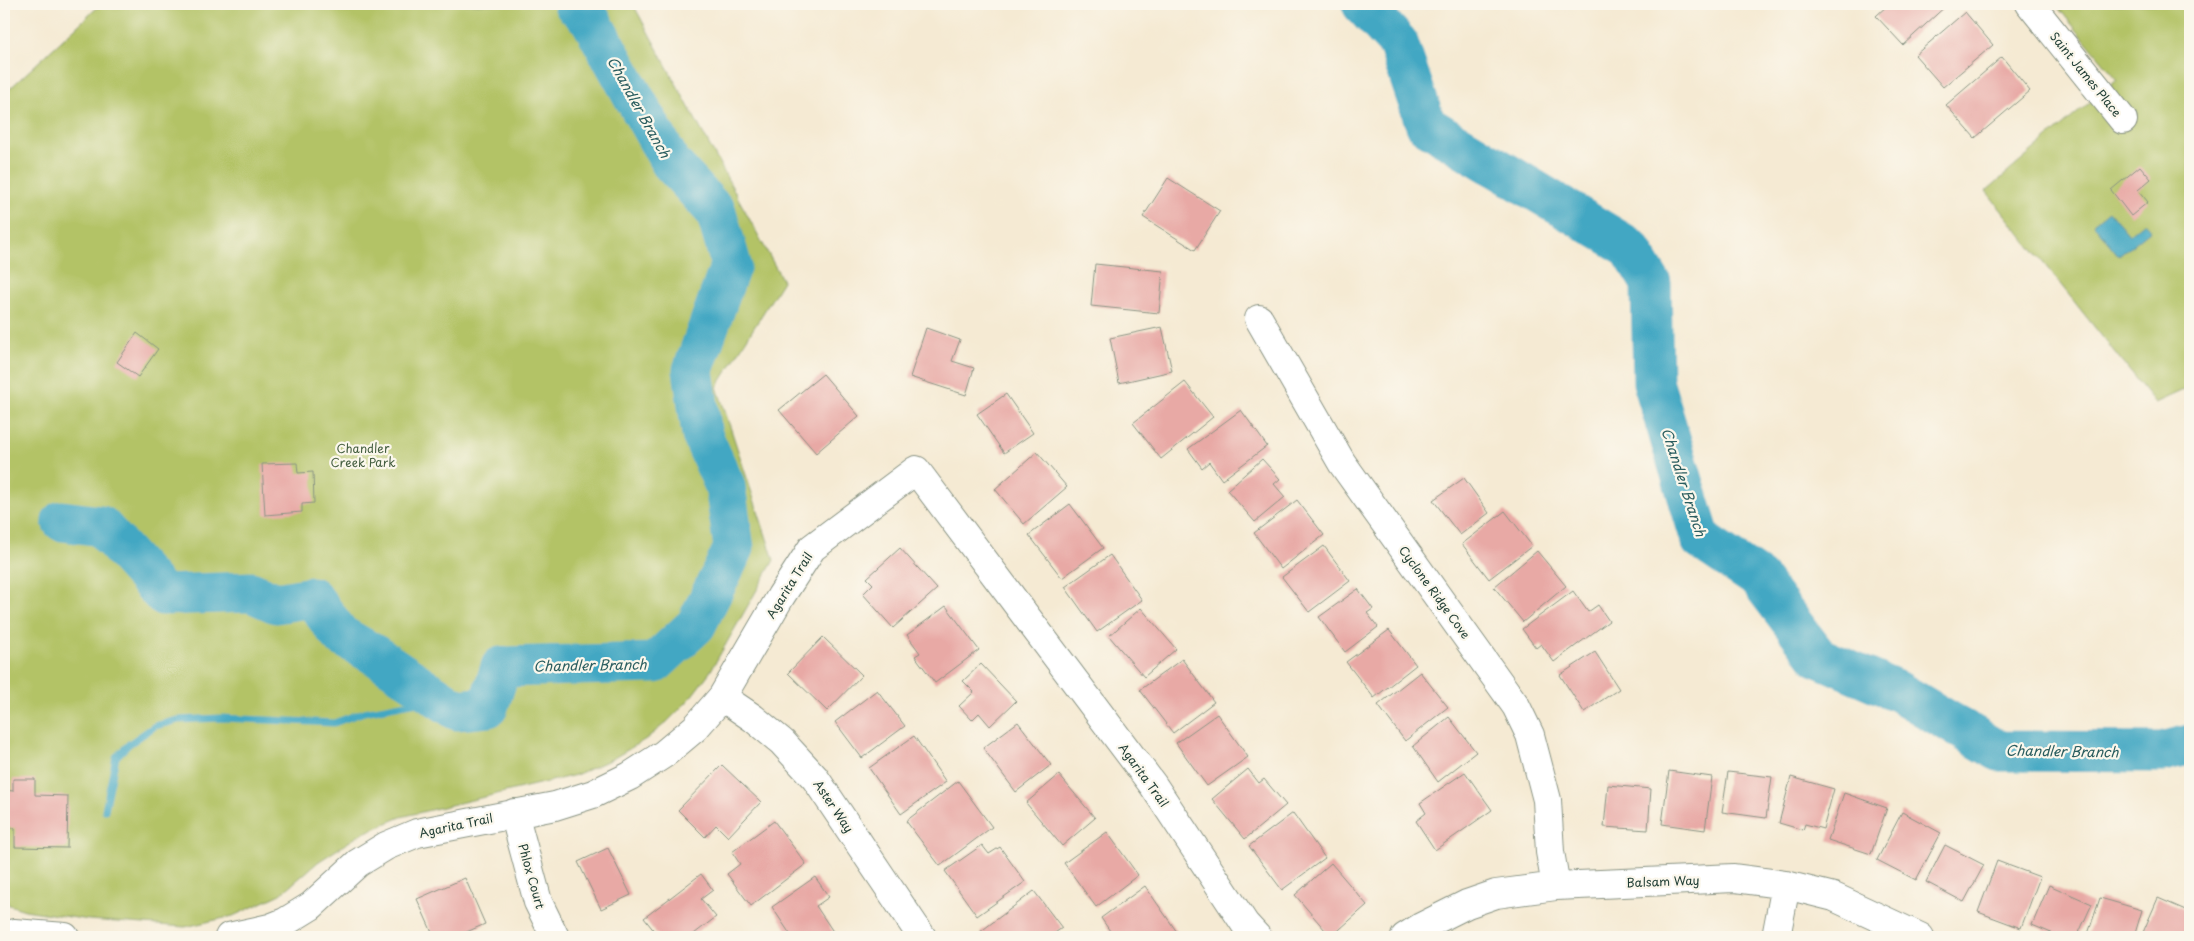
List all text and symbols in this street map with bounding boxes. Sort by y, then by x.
street label: Saint James Place [2046,28,2126,120]
water label: Chandler Branch [602,52,676,162]
water label: Chandler Branch [1657,425,1712,540]
park label: Chandler Creek Park [331,439,395,471]
street label: Cyclone Ridge Cove [1395,542,1475,642]
street label: Agarita Trail [761,548,817,622]
water label: Chandler Branch [533,654,648,676]
street label: Agarita Trail [1115,739,1173,811]
water label: Chandler Branch [2005,740,2120,762]
street label: Aster Way [810,776,858,836]
street label: Agarita Trail [417,808,495,842]
street label: Phlox Court [514,841,550,911]
street label: Balsam Way [1626,871,1700,891]

